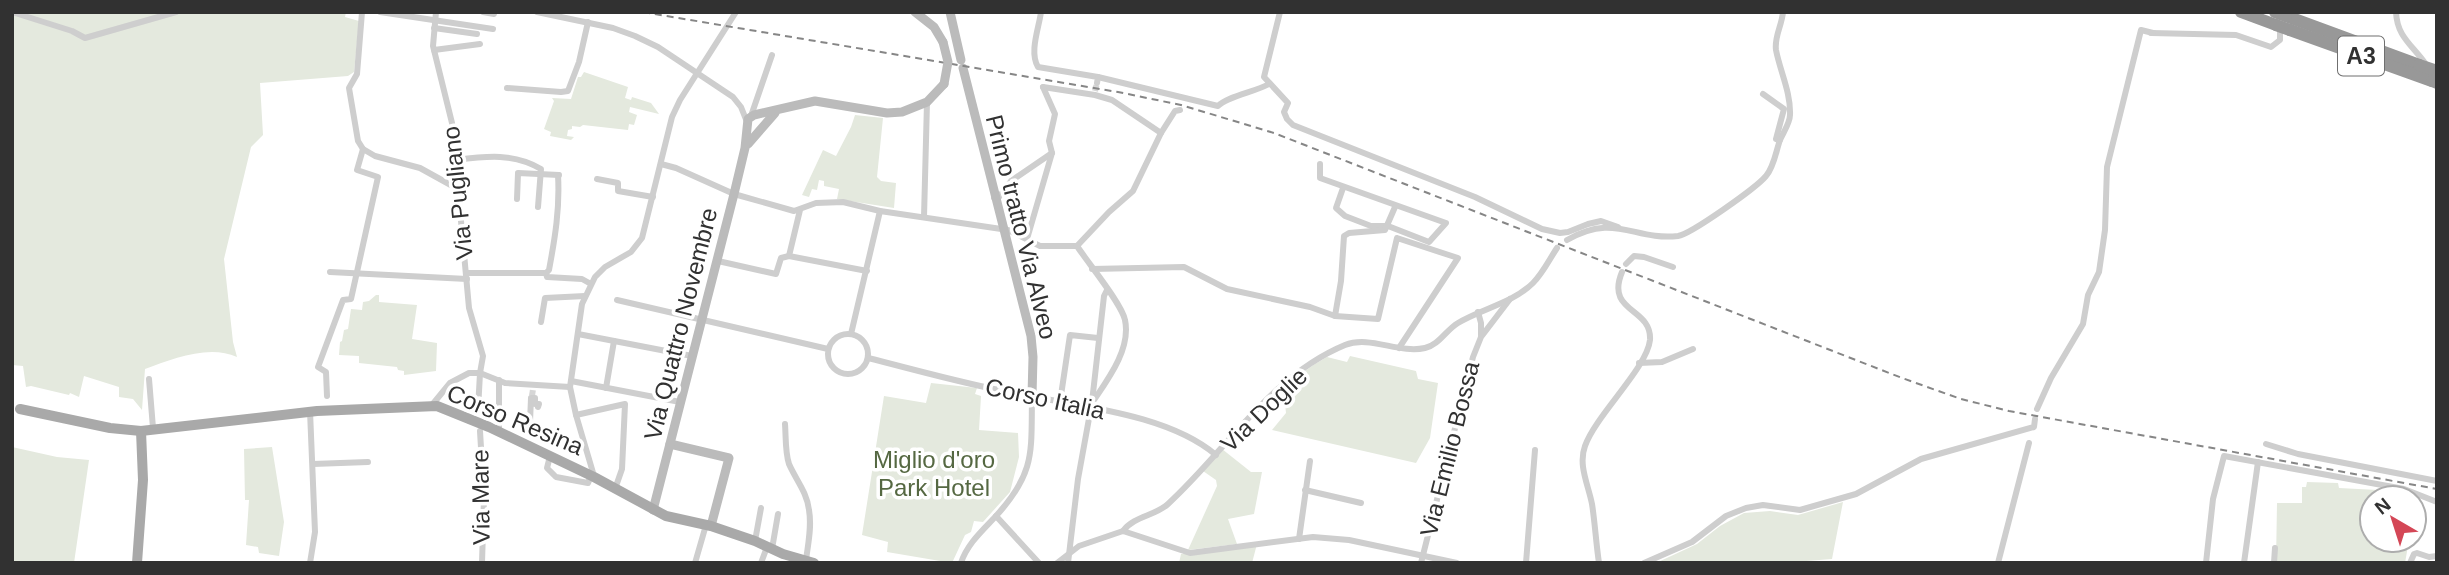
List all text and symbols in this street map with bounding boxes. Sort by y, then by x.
road number: A3 [2338,36,2384,76]
street label: Primo tratto Via Alveo [981,112,1062,342]
street label: Via Pugliano [437,125,478,261]
street label: Via Quattro Novembre [639,205,722,443]
street label: Via Emilio Bossa [1415,358,1485,539]
street label: Via Doglie [1215,362,1312,457]
street label: Corso Italia [983,373,1108,424]
street label: Corso Resina [443,379,588,461]
park label: Miglio d'oro Park Hotel [873,446,995,501]
street label: Via Mare [466,449,495,545]
north arrow [2358,484,2428,554]
text: N [2371,494,2395,519]

